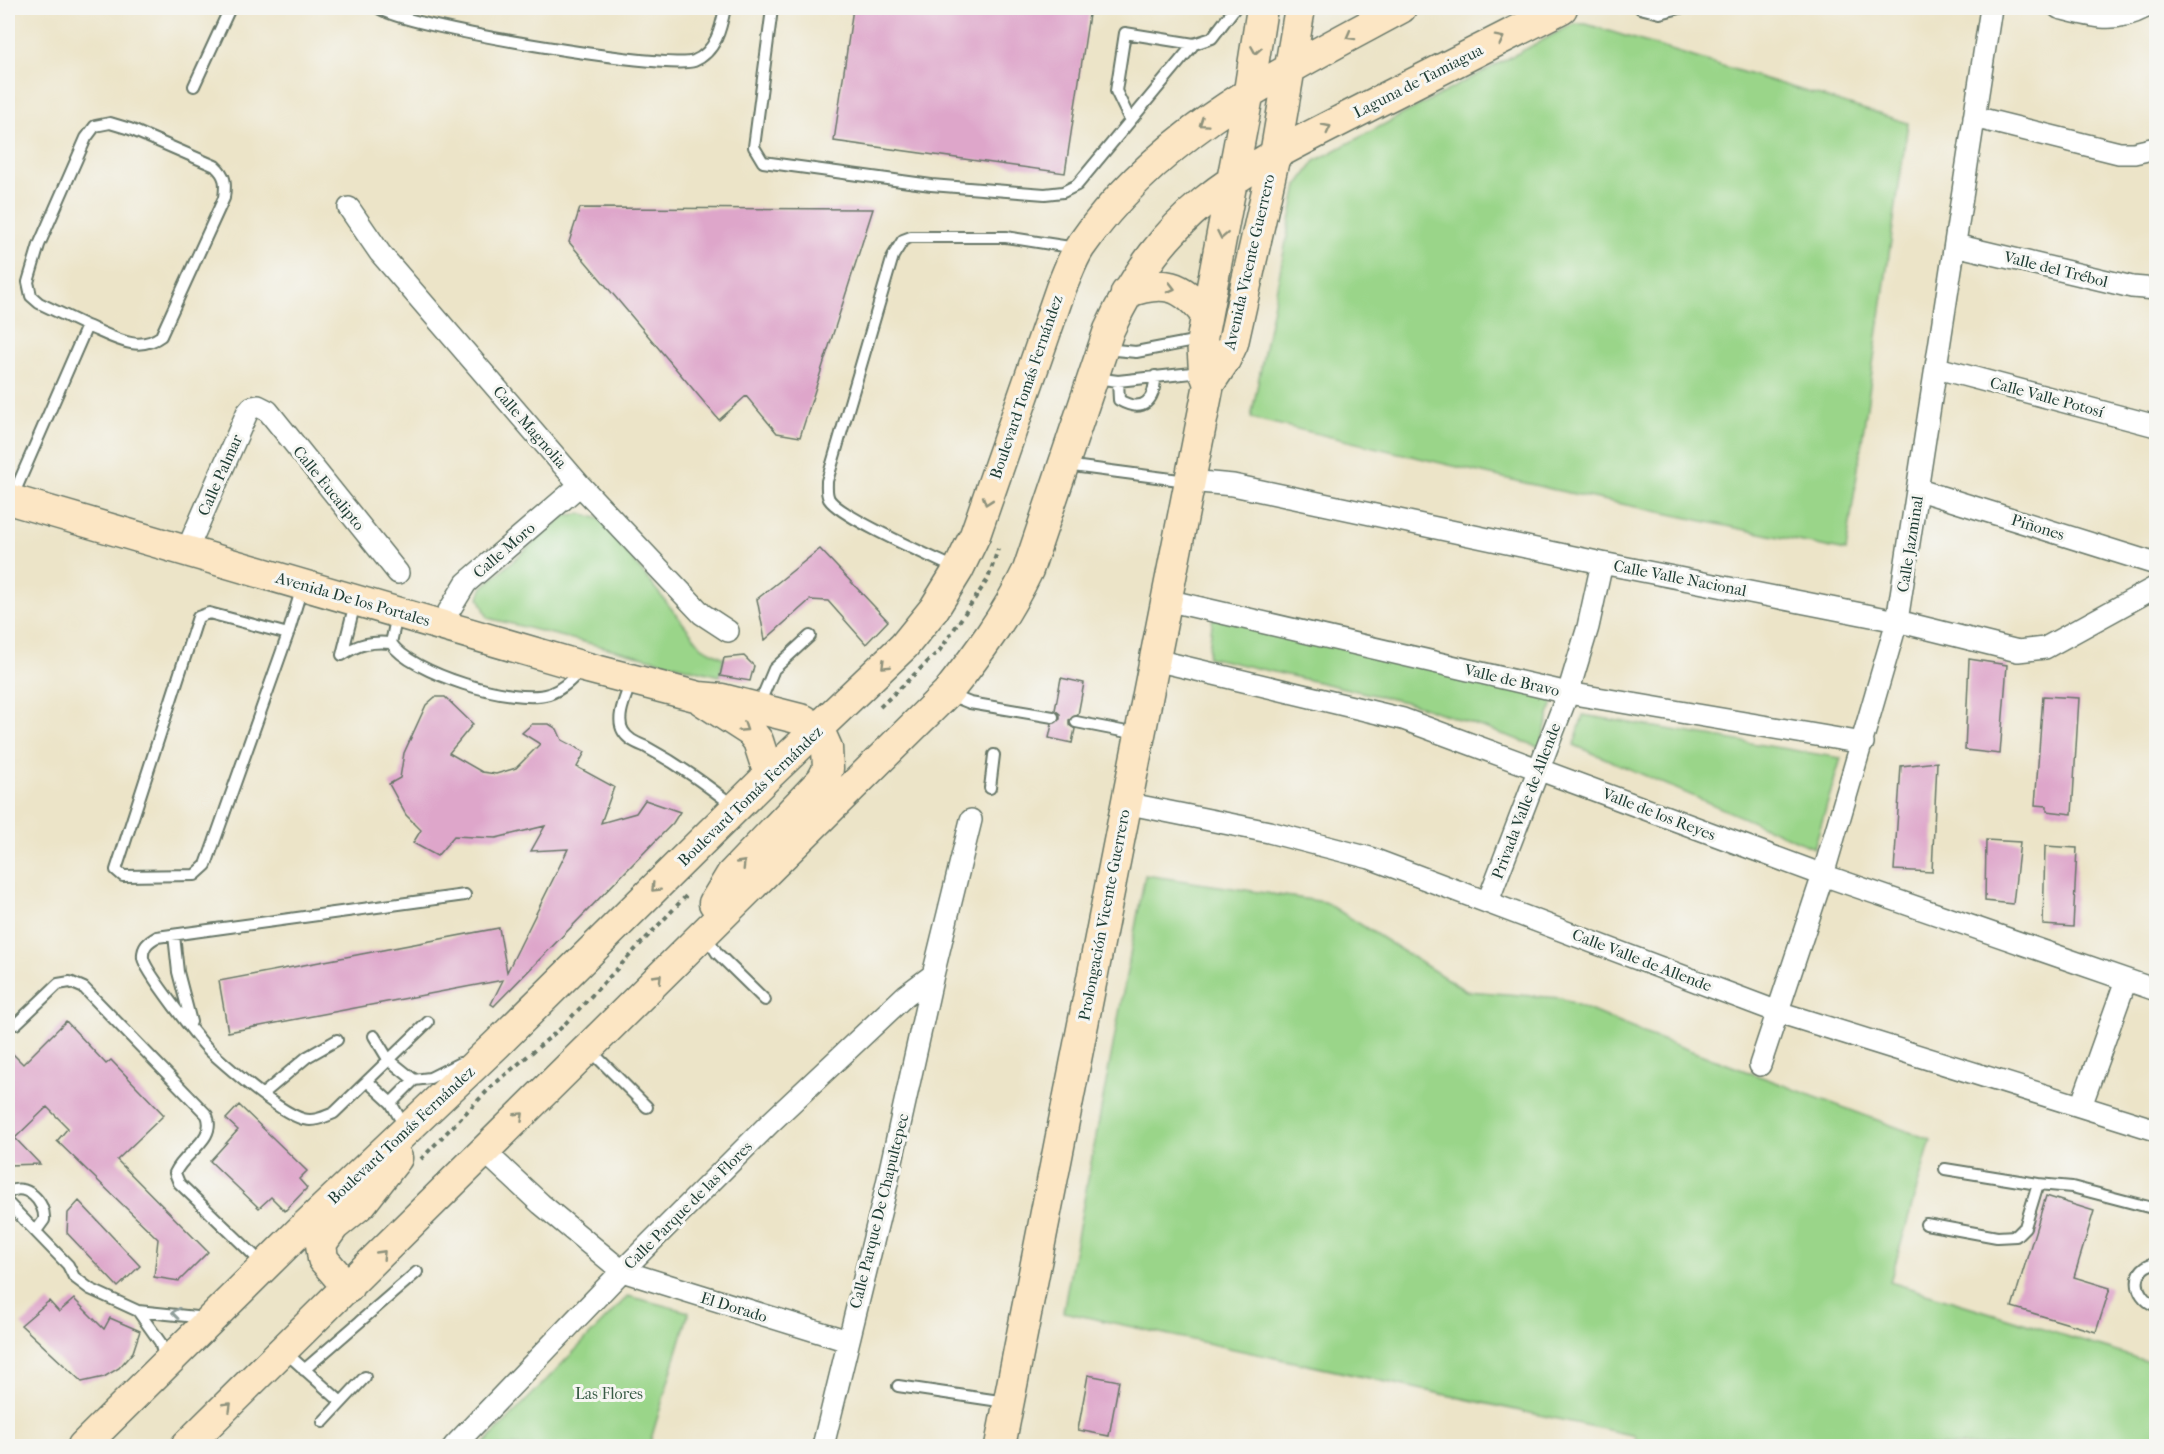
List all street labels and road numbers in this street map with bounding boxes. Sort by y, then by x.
street label: Laguna de Tamiagua [1350,40,1486,122]
street label: Avenida Vicente Guerrero [1219,172,1278,353]
street label: Valle del Trébol [2001,247,2110,291]
street label: Boulevard Tomás Fernández [985,292,1067,482]
street label: Calle Valle Potosí [1988,373,2106,421]
street label: Calle Magnolia [489,382,571,472]
street label: Calle Palmar [194,431,246,519]
street label: Calle Eucalipto [289,442,369,534]
street label: Calle Jazminal [1893,494,1927,594]
street label: Piñones [2009,510,2067,544]
street label: Calle Moro [469,518,539,582]
street label: Calle Valle Nacional [1612,556,1749,600]
street label: Avenida De los Portales [273,568,433,630]
street label: Valle de Bravo [1462,660,1561,700]
street label: Privada Valle de Allende [1487,720,1565,882]
street label: Boulevard Tomás Fernández [674,722,826,870]
street label: Valle de los Reyes [1599,783,1718,844]
street label: Prolongación Vicente Guerrero [1074,808,1134,1022]
street label: Calle Valle de Allende [1569,925,1715,995]
street label: Boulevard Tomás Fernández [324,1062,478,1208]
street label: Calle Parque De Chapultepec [846,1111,912,1311]
street label: Calle Parque de las Flores [620,1137,756,1273]
street label: El Dorado [698,1288,770,1326]

